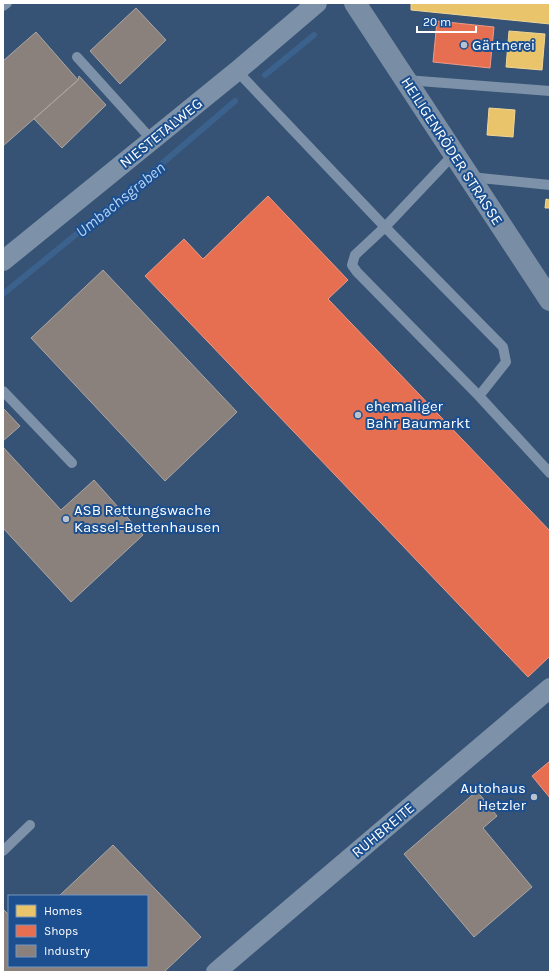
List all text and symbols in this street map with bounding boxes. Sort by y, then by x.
scale bar [417,8,476,34]
text: 20 m [423,15,451,29]
place label: Gärtnerei [472,36,535,54]
marker: Gärtnerei [459,40,469,50]
street label: HEILIGENRÖDER STRASSE [397,74,507,228]
street label: NIESTETALWEG [116,94,206,172]
water label: Umbachsgraben [72,158,169,241]
place label: ehemaliger Bahr Baumarkt [366,397,470,432]
marker: ehemaliger Bahr Baumarkt [353,410,363,420]
place label: ASB Rettungswache Kassel-Bettenhausen [74,501,220,536]
marker: ASB Rettungswache Kassel-Bettenhausen [61,514,71,524]
place label: Autohaus Hetzler [460,779,527,814]
marker: Autohaus Hetzler [529,792,539,802]
street label: RUHBREITE [348,799,418,861]
legend [8,895,148,967]
text: Homes [44,904,82,918]
text: Shops [44,924,78,938]
text: Industry [44,944,90,958]

